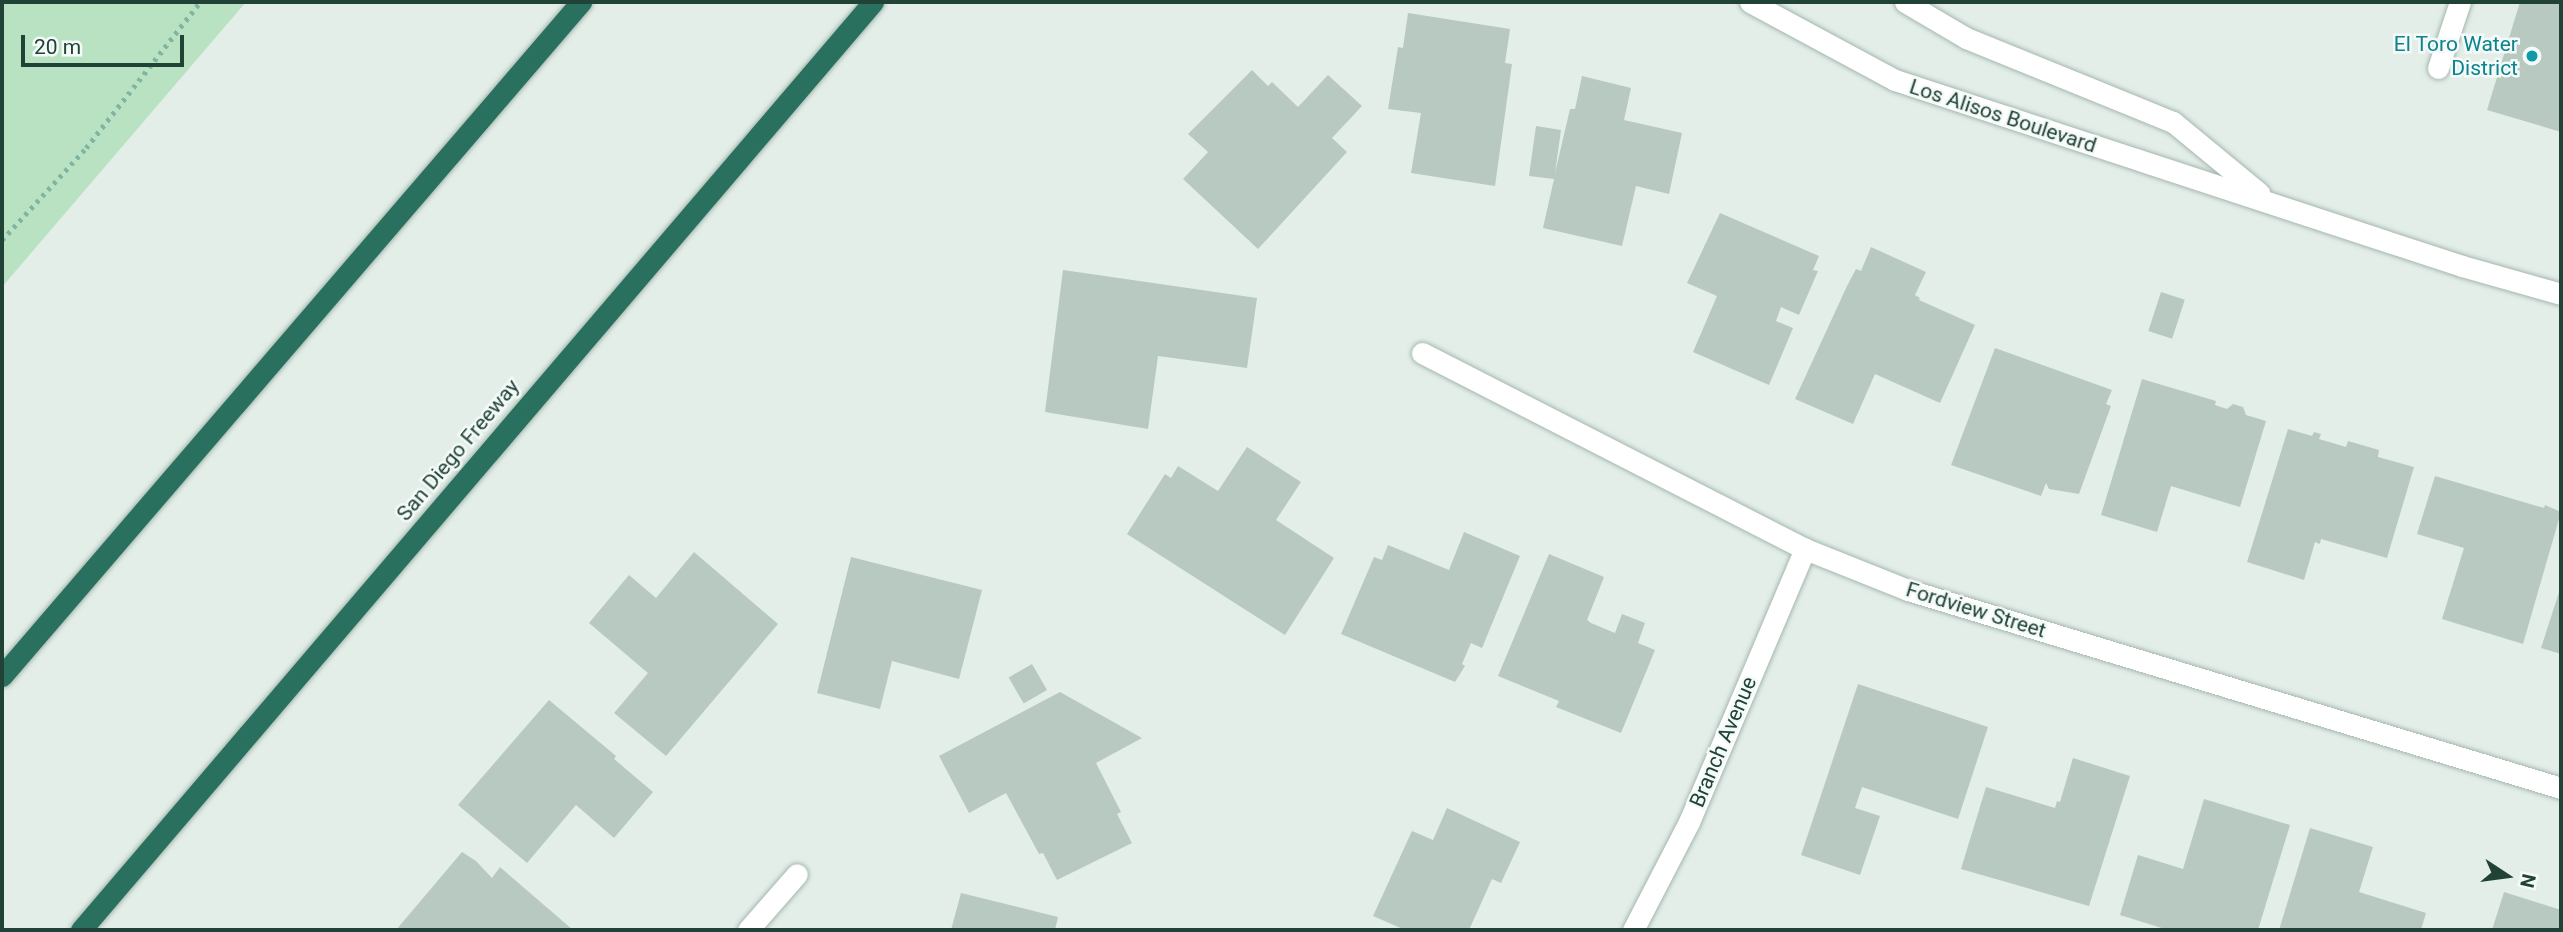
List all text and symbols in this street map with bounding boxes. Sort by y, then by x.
scale bar [24,21,187,65]
place label: El Toro Water District [2393,31,2518,81]
text: 20 m [34,35,81,59]
marker: El Toro Water District [2524,48,2540,64]
street label: Los Alisos Boulevard [1906,74,2100,158]
street label: San Diego Freeway [391,374,525,526]
street label: Fordview Street [1903,577,2049,643]
street label: Branch Avenue [1684,673,1762,811]
north arrow [2472,841,2542,911]
text: N [2515,872,2541,890]

